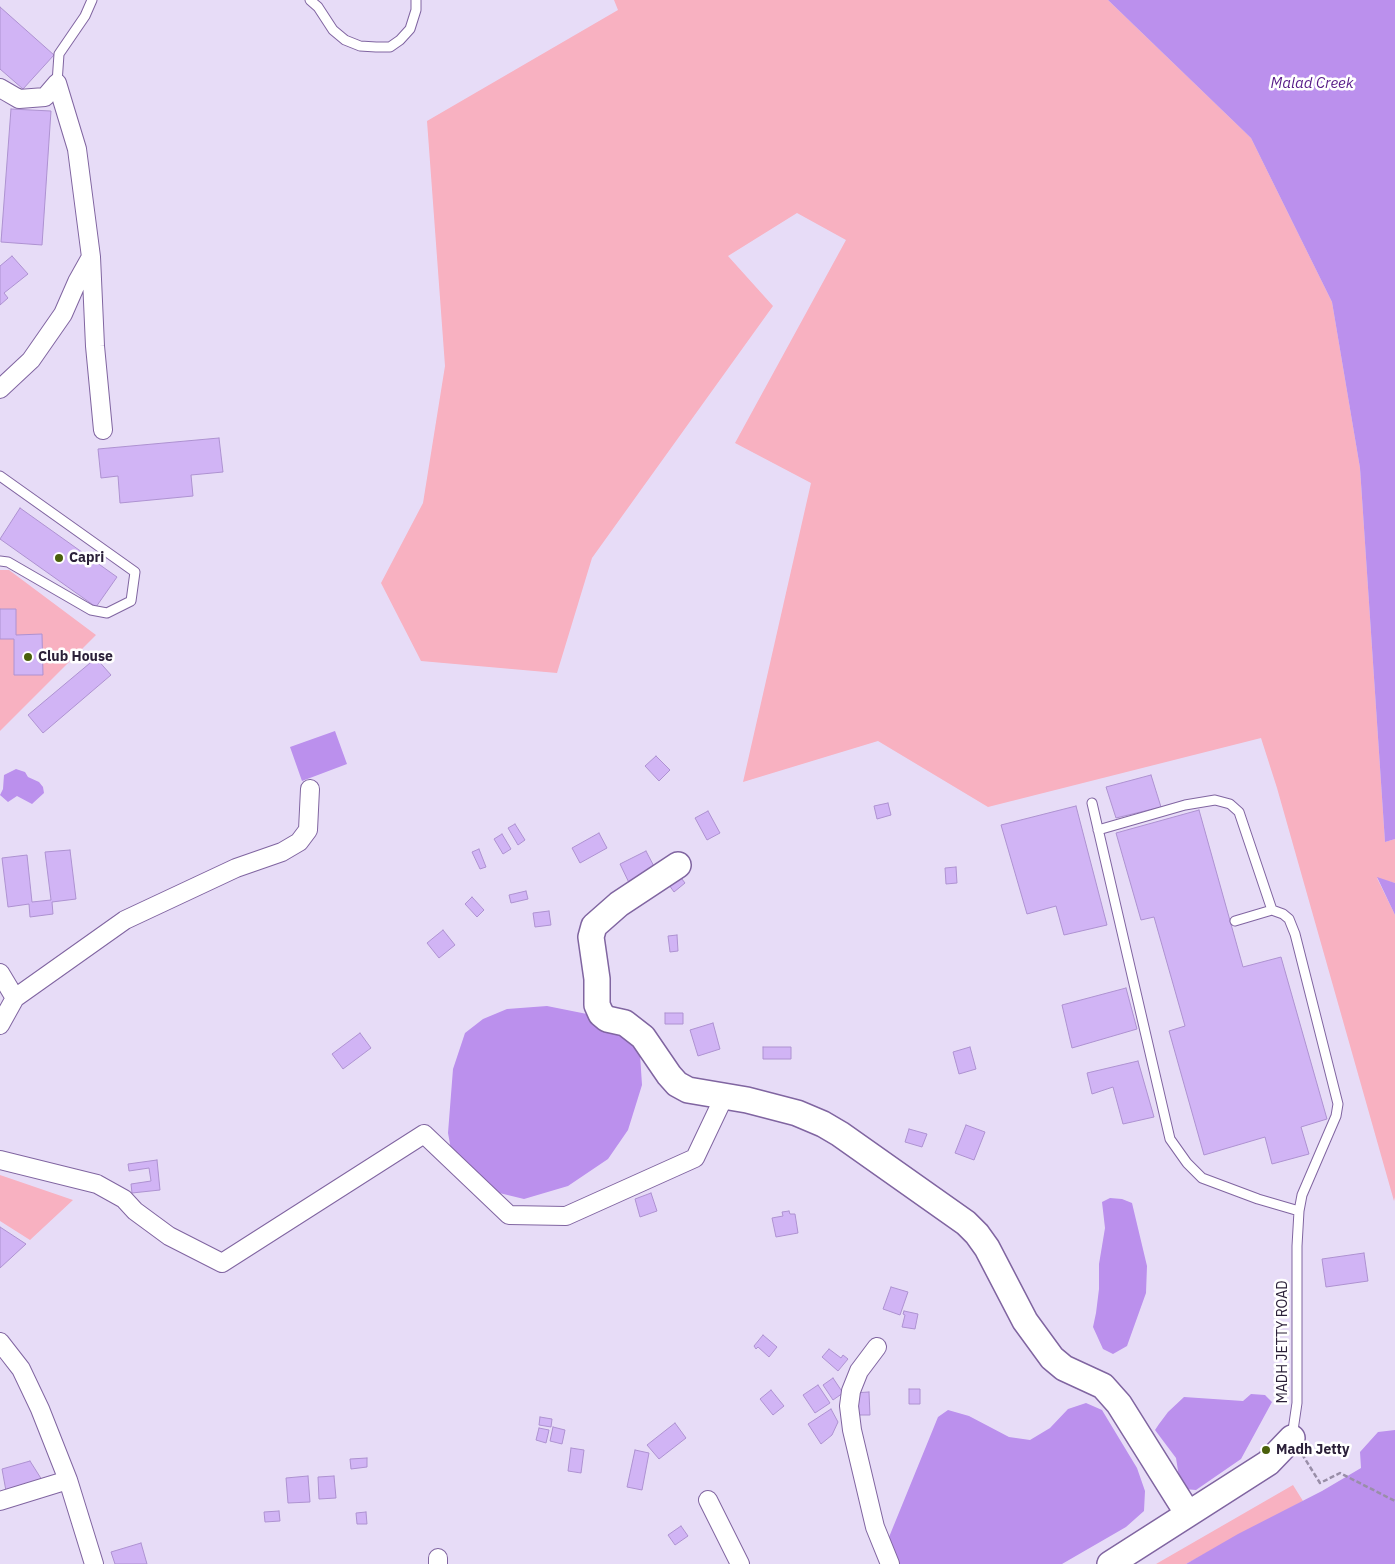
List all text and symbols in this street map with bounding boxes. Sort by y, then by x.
water label: Malad Creek [1270,75,1354,93]
place label: Capri [69,550,104,566]
marker: Capri [53,552,65,564]
place label: Club House [38,649,113,665]
marker: Club House [22,651,34,663]
street label: MADH JETTY ROAD [1275,1280,1291,1404]
place label: Madh Jetty [1276,1442,1349,1458]
marker: Madh Jetty [1260,1444,1272,1456]

